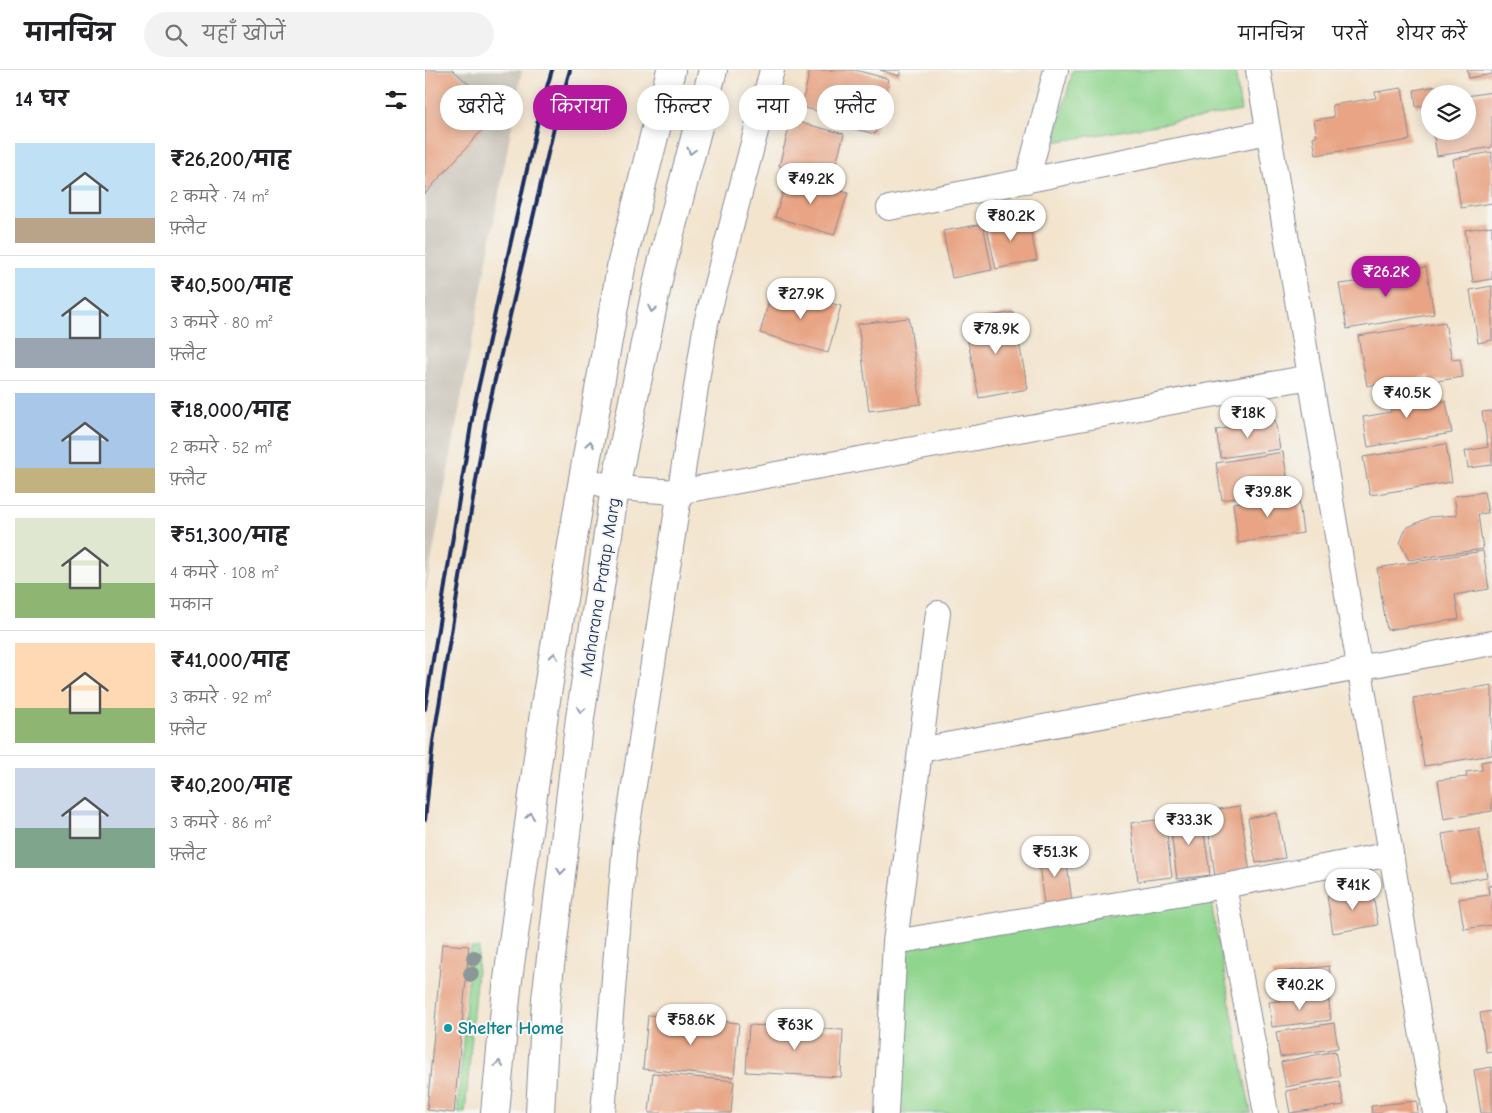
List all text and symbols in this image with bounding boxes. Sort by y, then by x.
search box [144,12,494,57]
text: मानचित्र [25,19,114,47]
icon: search [162,21,190,49]
text: यहाँ खोजें [202,23,285,45]
text: मानचित्र [1238,24,1304,45]
text: परतें [1332,24,1368,45]
text: शेयर करें [1396,24,1467,45]
chip: खरीदें [440,85,523,130]
chip: किराया [533,85,627,130]
chip: फ़िल्टर [637,85,729,130]
chip: नया [739,85,807,130]
chip: फ़्लैट [817,85,894,130]
map controls [1421,85,1476,140]
button: layers [1421,85,1476,140]
icon: filters [382,86,410,114]
text: 14 घर [15,87,68,111]
one-way arrow [687,146,697,155]
text: ₹26,200/माह [170,147,290,171]
pin: ₹49.2K [770,162,852,205]
icon: home [55,163,115,223]
text: ₹49.2K [788,170,834,188]
text: 2 कमरे · 74 m² [170,188,269,206]
pin: ₹80.2K [970,200,1052,242]
text: ₹80.2K [987,207,1035,225]
text: फ़्लैट [170,220,206,238]
pin: ₹26.2K [1345,256,1427,298]
text: ₹26.2K [1362,263,1410,281]
text: ₹40,500/माह [170,273,292,297]
pin: ₹27.9K [760,278,842,320]
text: ₹27.9K [778,285,824,303]
icon: home [55,288,115,348]
one-way arrow [647,304,658,313]
pin: ₹78.9K [955,312,1037,355]
text: 3 कमरे · 80 m² [170,314,272,332]
text: ₹78.9K [973,320,1019,338]
text: फ़्लैट [170,346,206,364]
pin: ₹40.5K [1366,376,1448,419]
text: ₹40.5K [1383,384,1431,402]
pin: ₹18K [1218,396,1278,439]
text: ₹18,000/माह [170,398,290,422]
text: ₹18K [1231,404,1265,422]
icon: home [55,413,115,473]
text: 2 कमरे · 52 m² [170,439,272,457]
one-way arrow [584,439,594,448]
text: फ़्लैट [170,471,206,489]
pin: ₹39.8K [1227,476,1309,518]
text: ₹39.8K [1244,483,1292,501]
street label: Maharana Pratap Marg [576,496,625,678]
text: ₹51,300/माह [170,523,288,547]
icon: home [55,538,115,598]
text: 4 कमरे · 108 m² [170,564,278,582]
text: मकान [170,596,212,614]
text: ₹41,000/माह [170,648,289,672]
one-way arrow [548,651,558,660]
icon: home [55,663,115,723]
text: 3 कमरे · 92 m² [170,689,271,707]
one-way arrow [576,706,587,714]
text: फ़्लैट [170,721,206,739]
text: ₹40,200/माह [170,773,291,797]
icon: home [55,788,115,848]
pin: ₹33.3K [1148,804,1230,846]
text: ₹33.3K [1166,811,1212,829]
one-way arrow [524,812,535,820]
text: 3 कमरे · 86 m² [170,814,271,832]
pin: ₹51.3K [1014,836,1096,878]
text: ₹51.3K [1032,843,1078,861]
text: फ़्लैट [170,846,206,864]
one-way arrow [556,867,567,875]
pin: ₹41K [1323,868,1383,911]
text: ₹41K [1336,876,1370,894]
pin: ₹40.2K [1259,968,1341,1011]
text: ₹40.2K [1276,976,1324,994]
pin: ₹58.6K [650,1004,732,1046]
pin: ₹63K [765,1008,825,1051]
text: ₹58.6K [667,1011,715,1029]
text: ₹63K [777,1016,813,1034]
place label: Shelter Home [458,1018,564,1039]
marker: Shelter Home [442,1022,454,1034]
one-way arrow [493,1060,504,1068]

